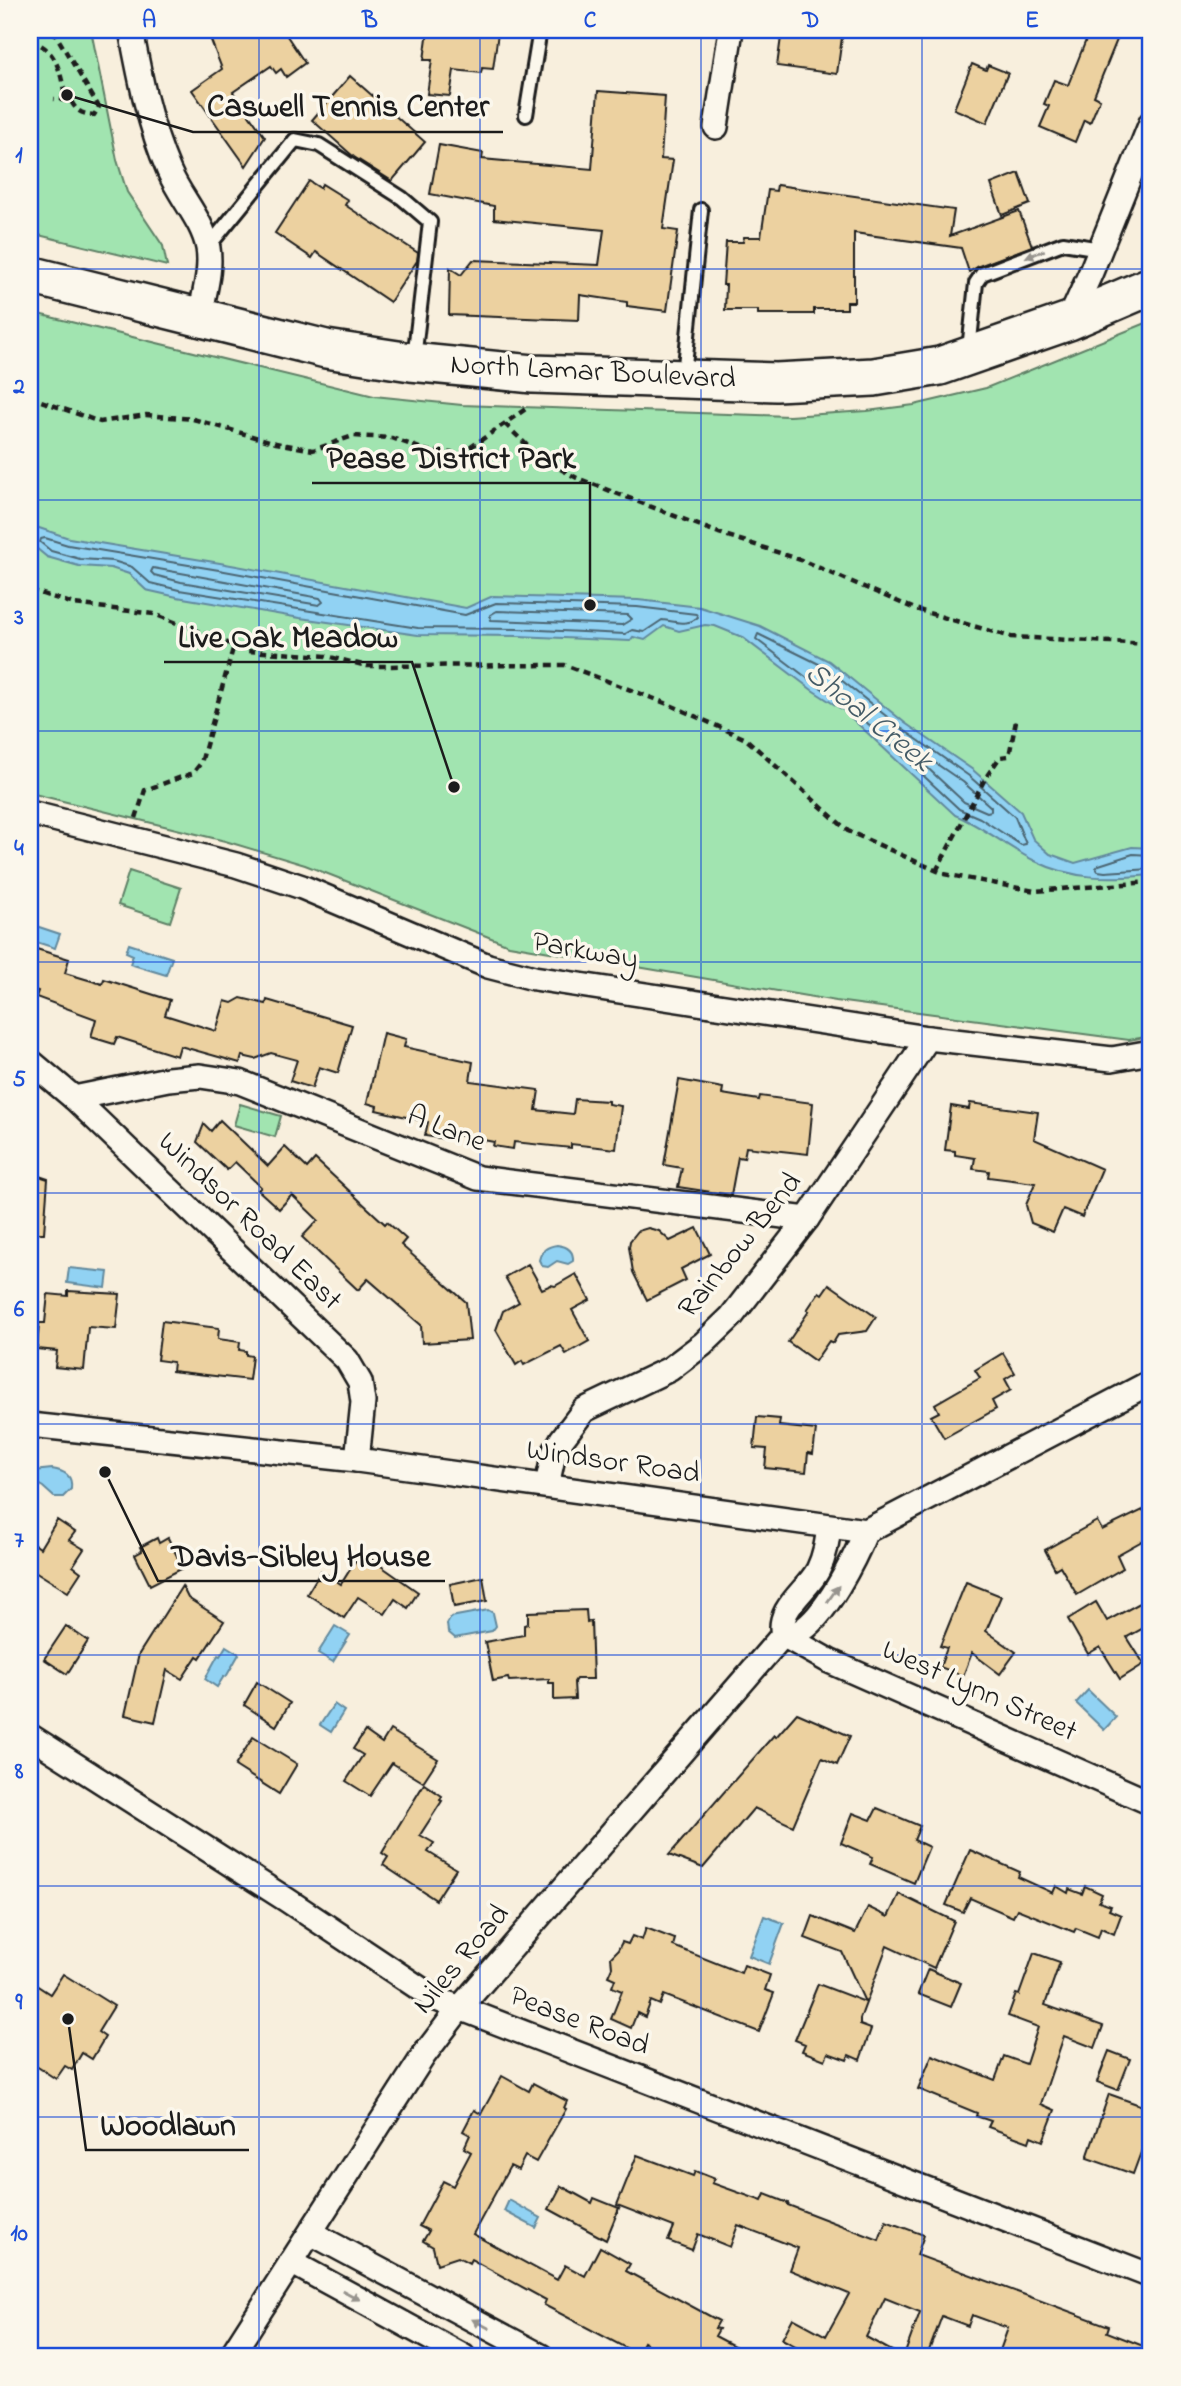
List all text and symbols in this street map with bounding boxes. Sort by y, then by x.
text: A [142,5,156,38]
text: B [361,5,378,38]
text: C [584,5,597,38]
text: D [802,5,819,38]
text: E [1025,5,1039,38]
callout: Caswell Tennis Center [193,79,503,132]
text: Caswell Tennis Center [207,85,490,132]
text: 1 [15,140,23,173]
one-way arrow [1024,248,1045,259]
street label: North Lamar Boulevard [449,344,737,402]
text: 2 [12,371,25,404]
callout: Pease District Park [312,430,590,483]
text: Pease District Park [326,437,577,484]
text: 3 [13,602,24,635]
callout: Live Oak Meadow [164,609,412,662]
text: Live Oak Meadow [178,616,398,663]
water label: Shoal Creek [794,652,944,786]
text: 4 [14,833,24,866]
street label: Parkway [529,921,641,983]
text: 5 [12,1064,26,1097]
street label: A Lane [400,1095,492,1165]
street label: Windsor Road East [147,1122,351,1322]
street label: Rainbow Bend [668,1163,814,1329]
text: 6 [14,1294,25,1327]
street label: Windsor Road [523,1429,703,1497]
text: 7 [14,1525,24,1558]
callout: Davis-Sibley House [158,1528,445,1581]
text: Davis-Sibley House [170,1535,432,1583]
one-way arrow [826,1585,840,1603]
street label: West Lynn Street [874,1629,1084,1755]
text: 8 [14,1756,24,1789]
street label: Niles Road [403,1895,521,2025]
street label: Pease Road [503,1975,655,2069]
text: 9 [15,1987,24,2020]
callout: Woodlawn [86,2097,249,2150]
text: Woodlawn [100,2104,236,2151]
text: 10 [10,2218,28,2251]
one-way arrow [341,2289,361,2301]
one-way arrow [471,2318,491,2330]

